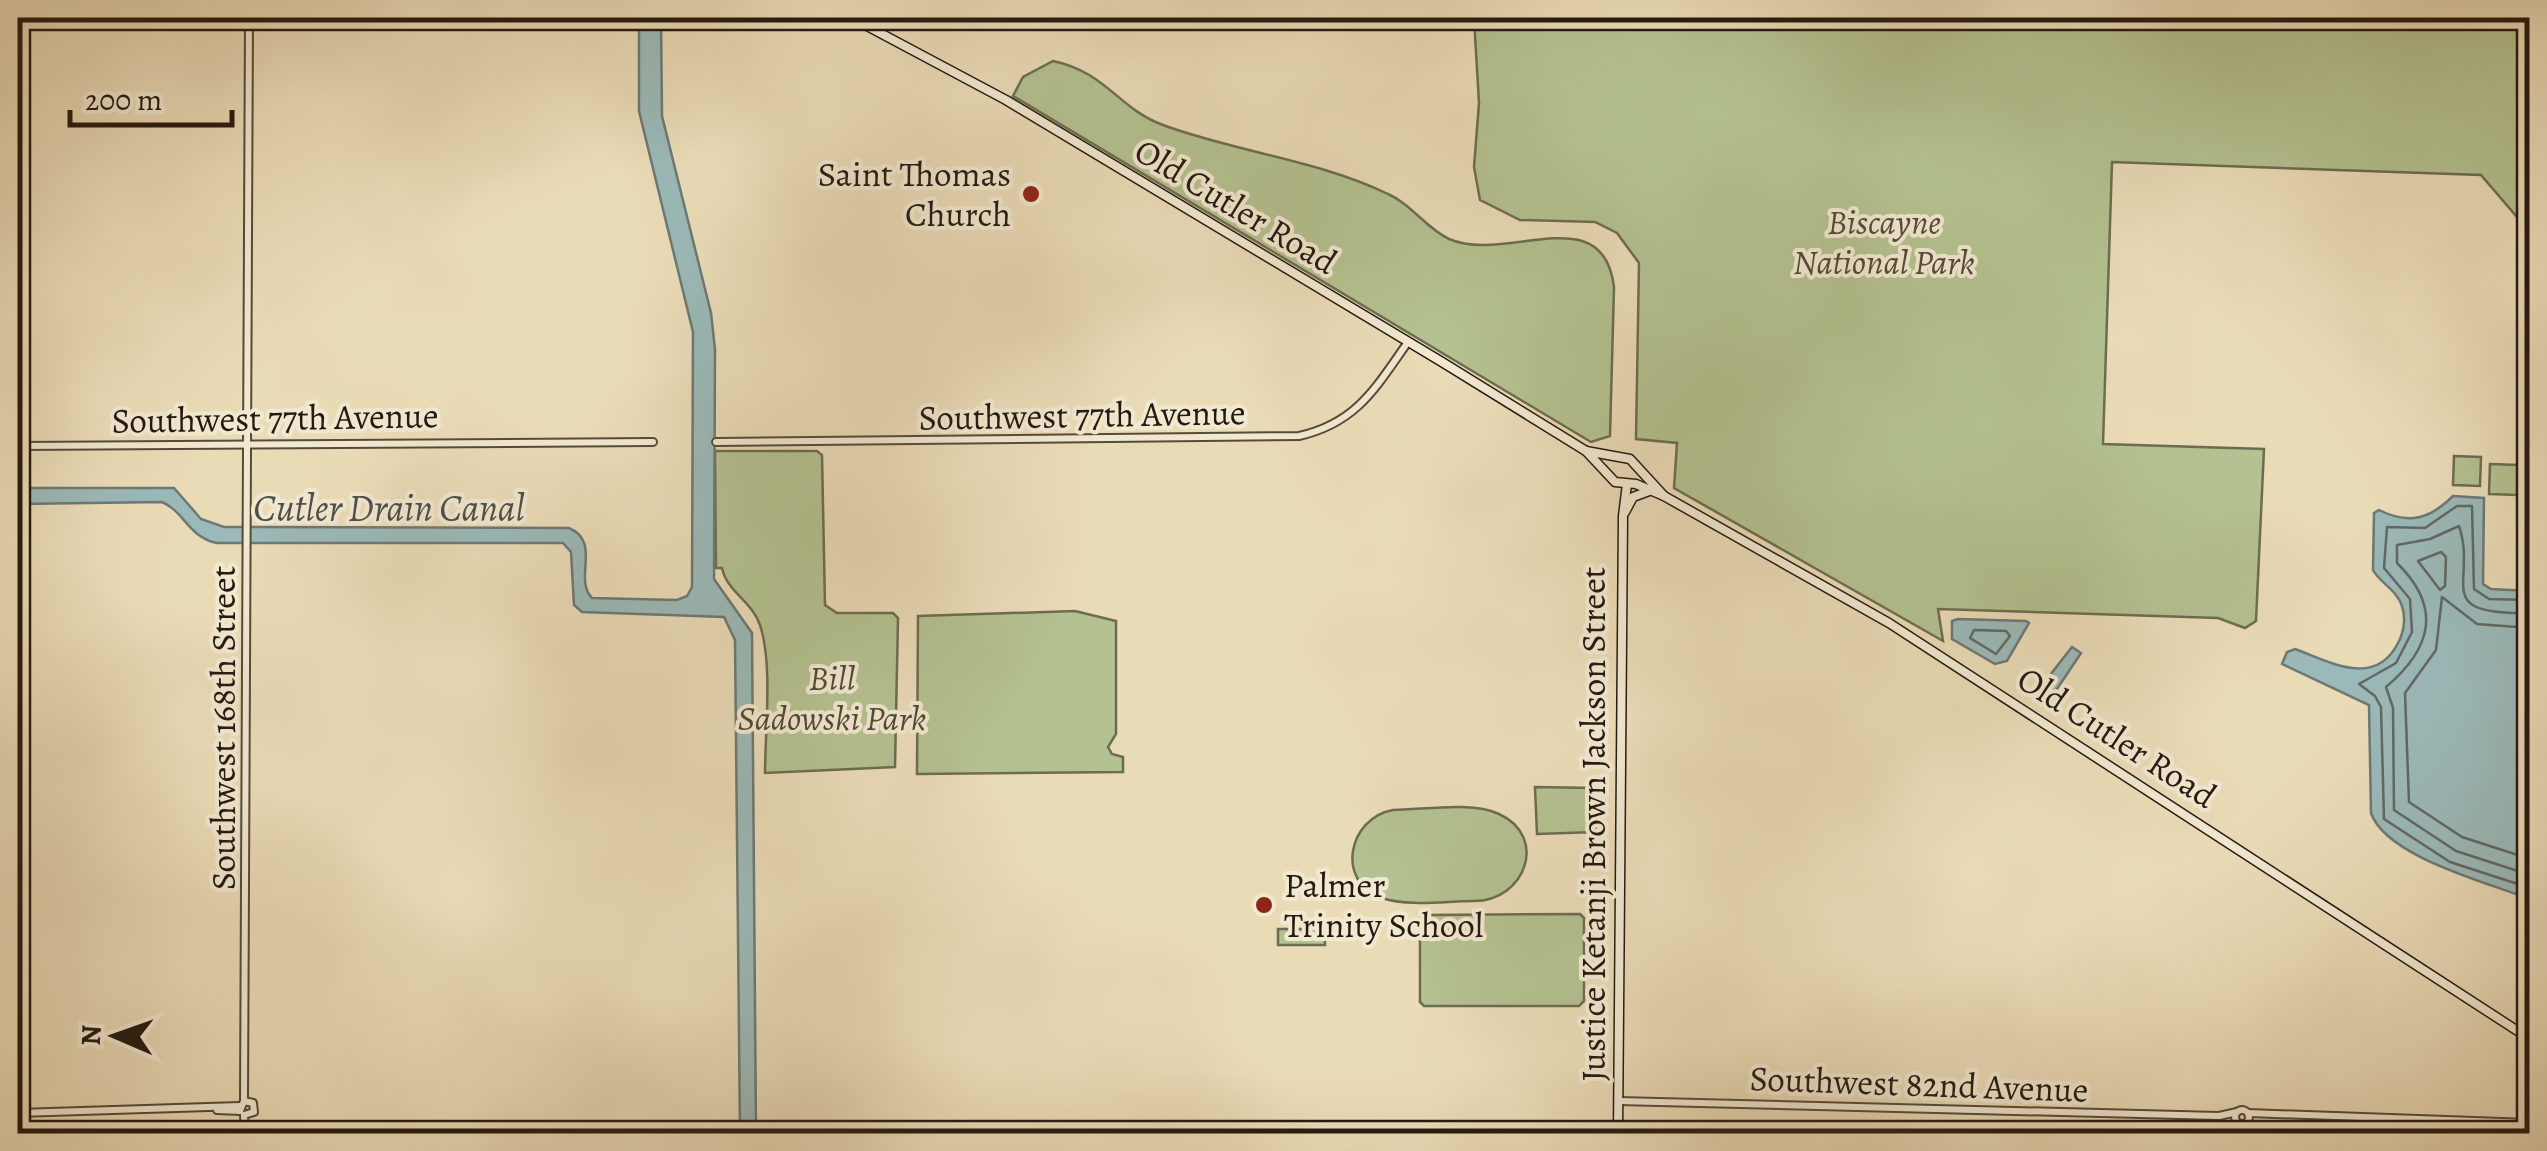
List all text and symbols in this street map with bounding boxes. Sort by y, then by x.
scale bar [70,65,232,127]
text: 200 m [85,80,162,120]
street label: Old Cutler Road [1126,127,1346,285]
place label: Saint Thomas Church [818,150,1011,238]
marker: Saint Thomas Church [1020,183,1042,205]
park label: Biscayne National Park [1793,198,1975,286]
street label: Southwest 77th Avenue [918,388,1246,442]
street label: Southwest 77th Avenue [111,391,439,445]
water label: Cutler Drain Canal [253,482,525,534]
street label: Southwest 168th Street [199,566,247,890]
street label: Justice Ketanji Brown Jackson Street [1569,567,1617,1081]
park label: Bill Sadowski Park [738,654,926,742]
street label: Old Cutler Road [2008,655,2226,819]
place label: Palmer Trinity School [1284,861,1483,949]
marker: Palmer Trinity School [1253,894,1275,916]
north arrow [65,986,165,1086]
text: N [72,1024,110,1046]
street label: Southwest 82nd Avenue [1749,1054,2089,1114]

